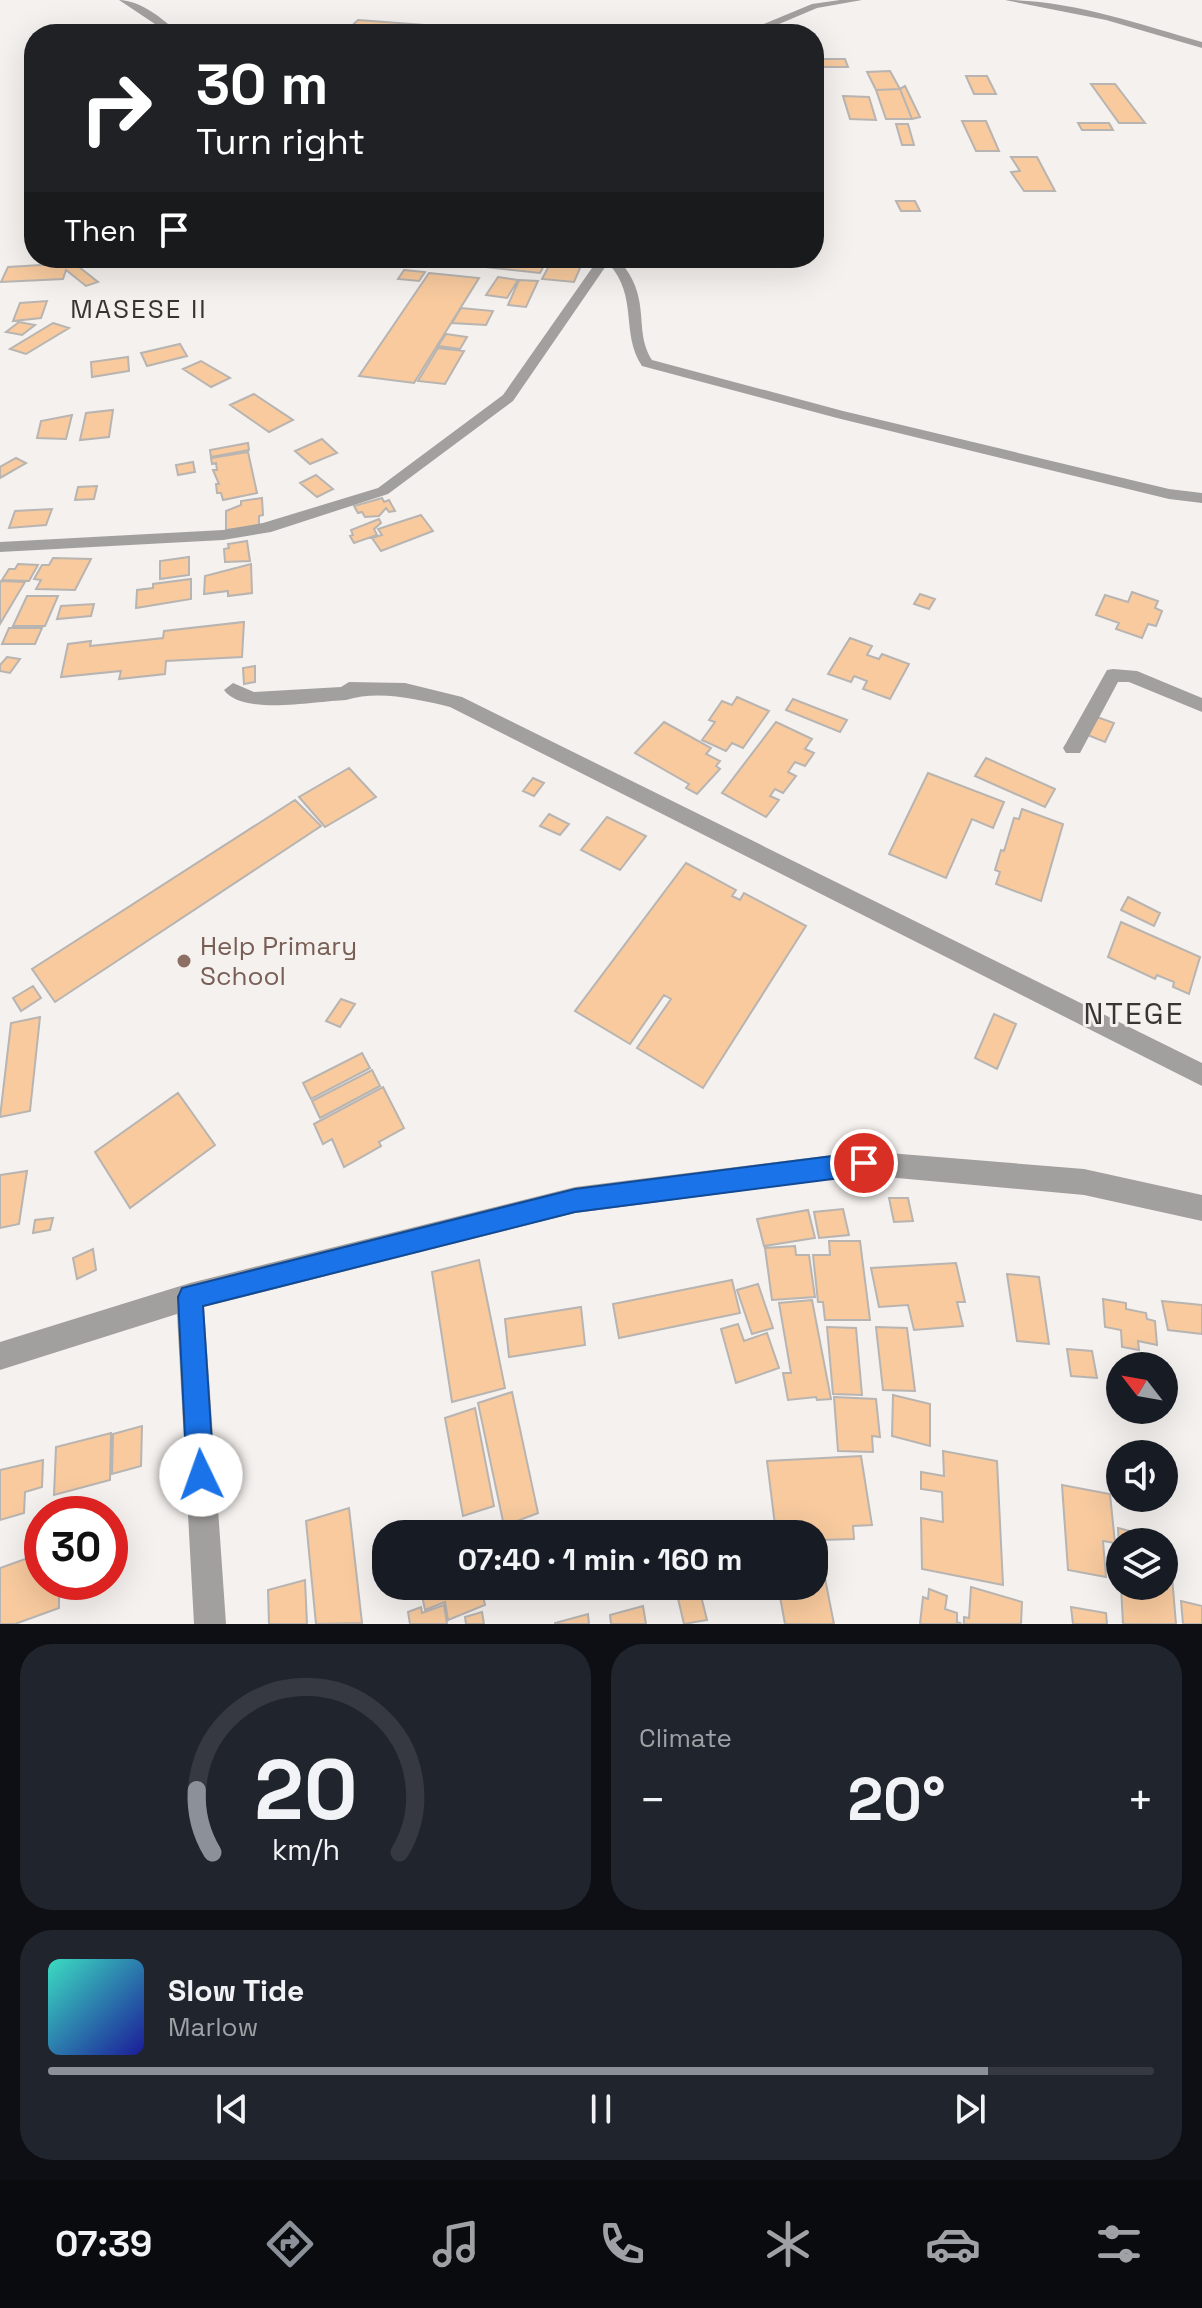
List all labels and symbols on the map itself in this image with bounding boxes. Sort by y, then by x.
district label: MASESE II [70,292,208,326]
place label: Help Primary School [200,929,357,993]
marker: Help Primary School [175,952,193,970]
district label: NTEGE [1083,994,1185,1033]
pin [830,1129,898,1197]
north arrow [1106,1352,1178,1424]
position arrow [159,1433,243,1517]
speed limit sign: 30 [24,1496,128,1600]

